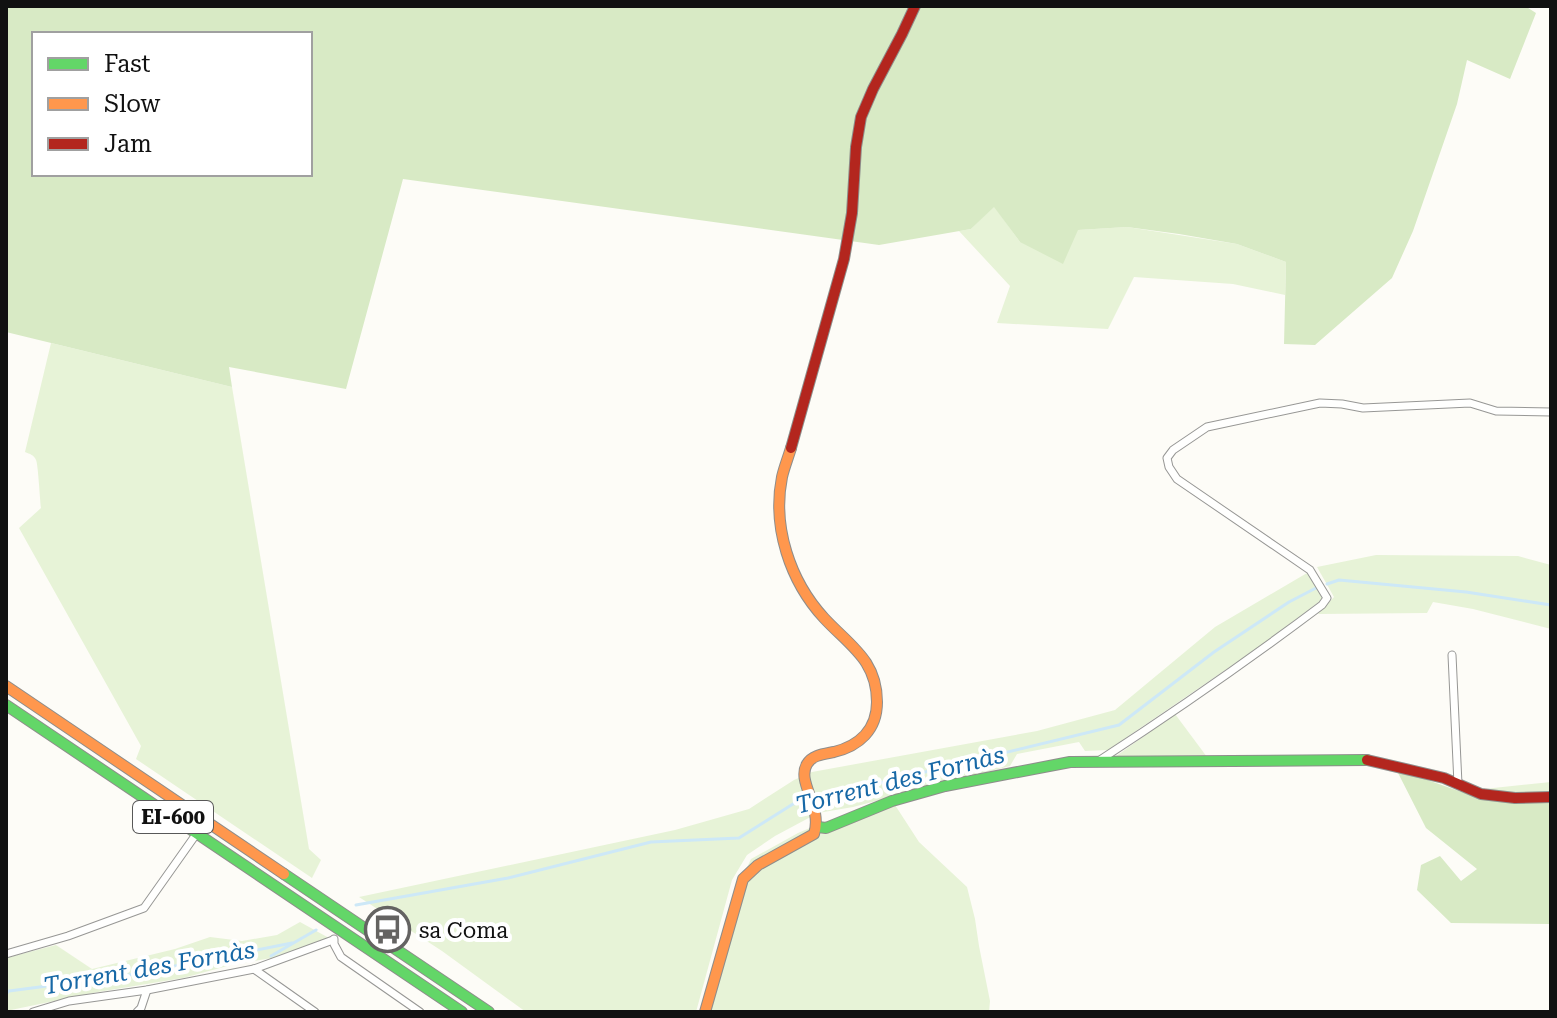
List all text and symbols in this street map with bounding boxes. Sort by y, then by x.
legend [32,32,312,176]
text: Fast [104,50,151,78]
text: Slow [104,90,161,118]
text: Jam [104,130,152,158]
water label: Torrent des Fornàs [793,740,1007,820]
road number: EI-600 [133,801,213,833]
bus stop icon: sa Coma [364,906,412,954]
place label: sa Coma [419,918,508,943]
water label: Torrent des Fornàs [41,936,257,1000]

